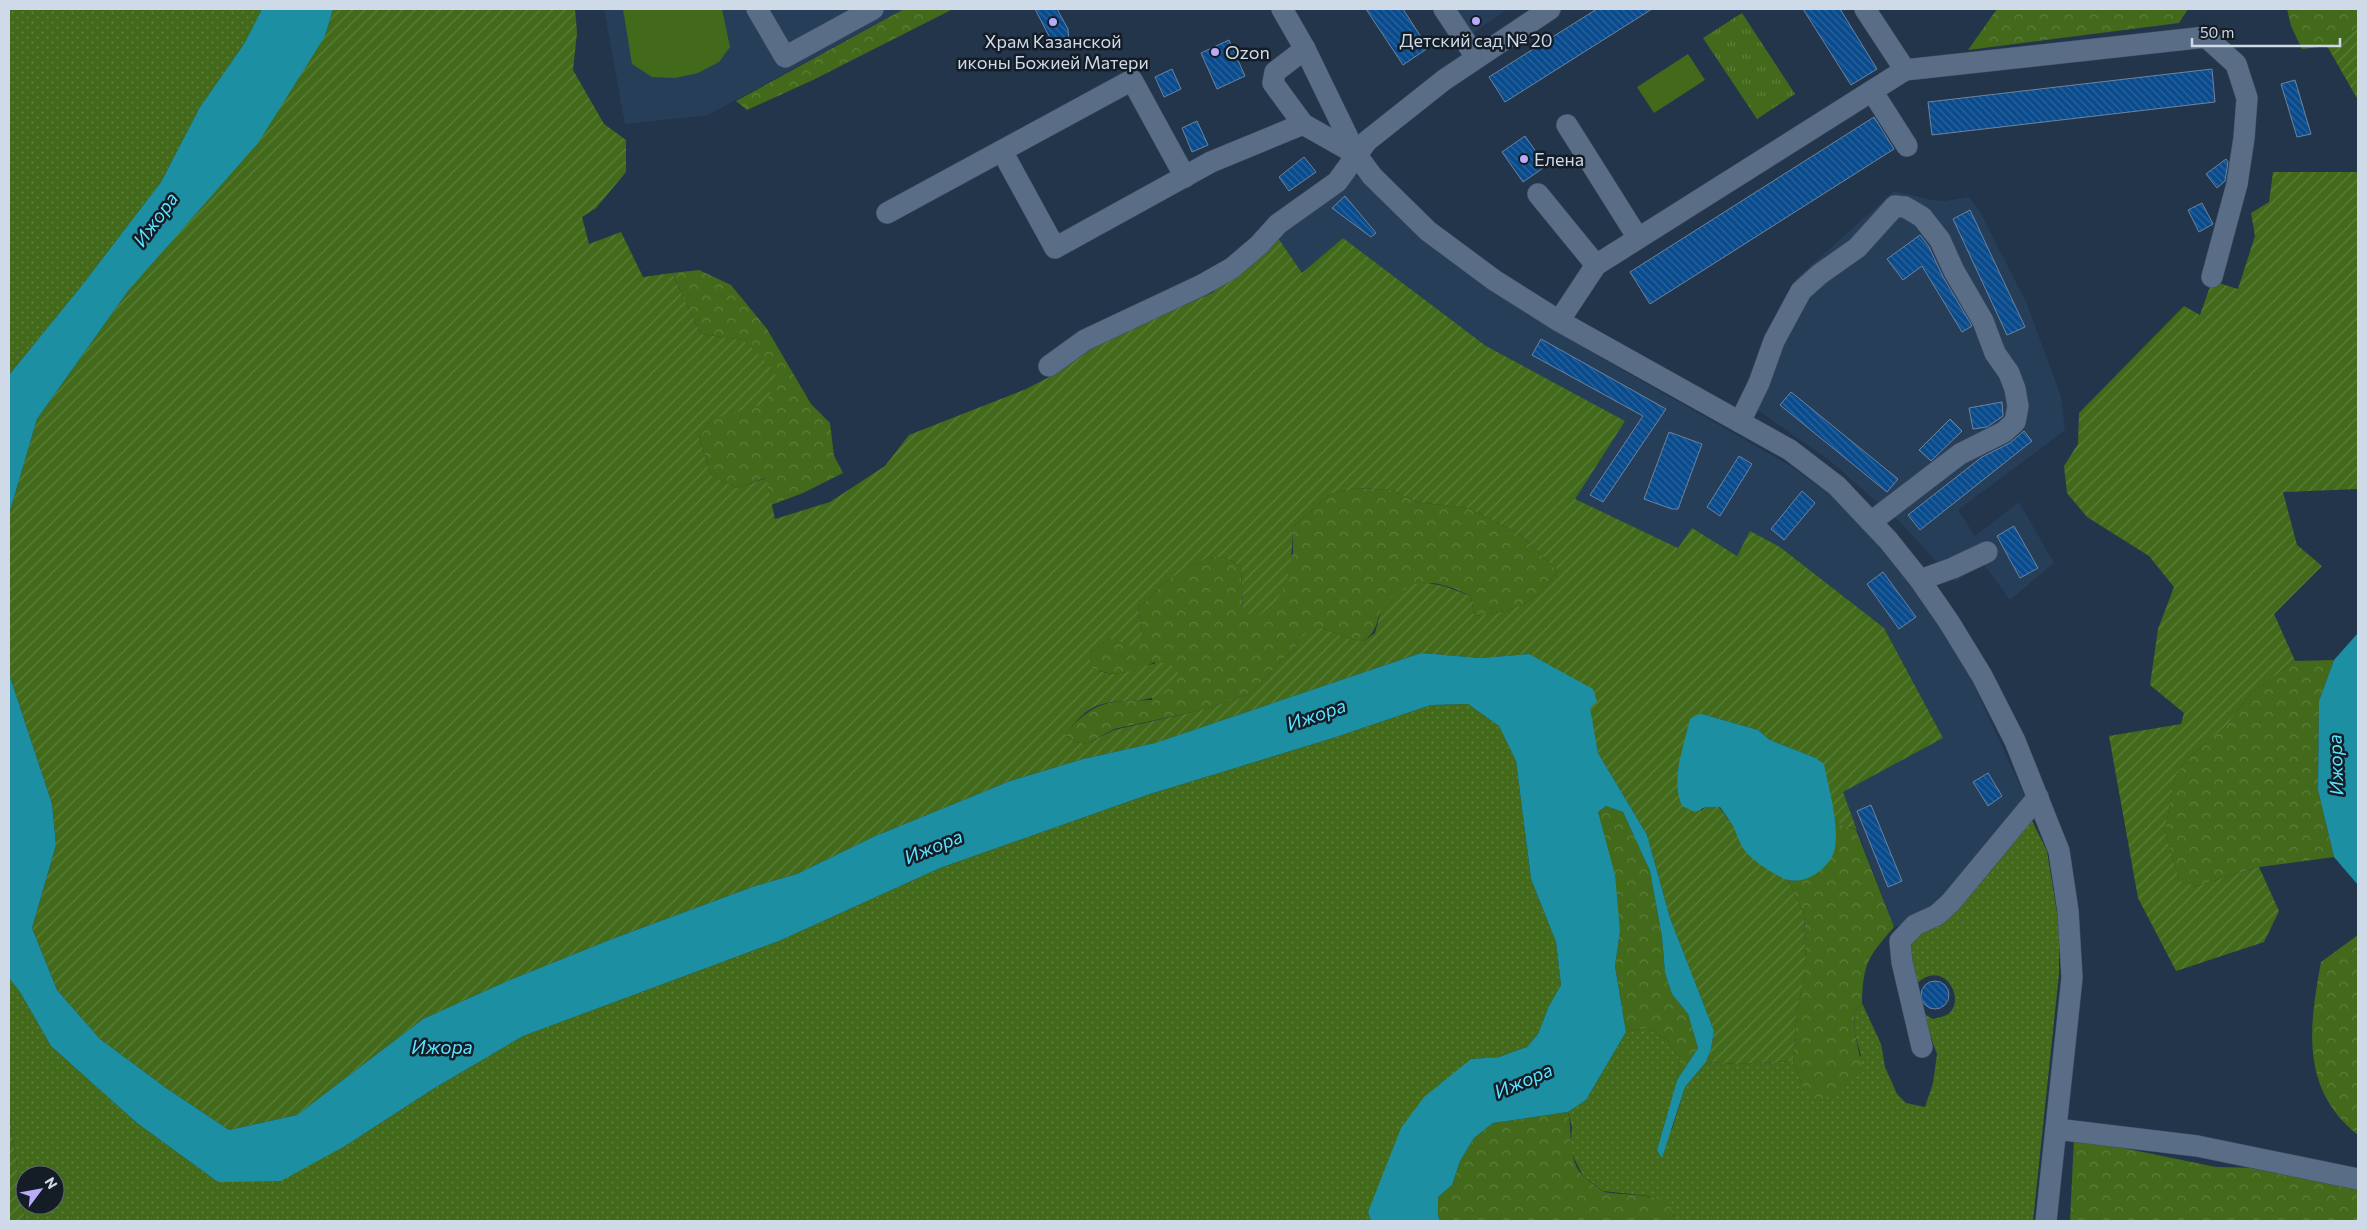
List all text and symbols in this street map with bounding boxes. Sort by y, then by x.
marker: Детский сад № 20 [1470,15,1482,27]
scale bar [2192,15,2340,47]
marker: Храм Казанской иконы Божией Матери [1047,16,1059,28]
text: 50 m [2200,23,2234,41]
place label: Детский сад № 20 [1399,29,1553,51]
place label: Храм Казанской иконы Божией Матери [957,30,1149,73]
place label: Ozon [1225,41,1270,63]
marker: Ozon [1209,46,1221,58]
place label: Елена [1534,148,1584,170]
marker: Елена [1518,153,1530,165]
water label: Ижора [128,187,182,251]
water label: Ижора [1283,693,1349,735]
water label: Ижора [2322,734,2348,796]
water label: Ижора [900,824,966,868]
water label: Ижора [411,1035,473,1058]
water label: Ижора [1490,1057,1556,1103]
north arrow [15,1165,65,1215]
text: N [41,1174,61,1192]

